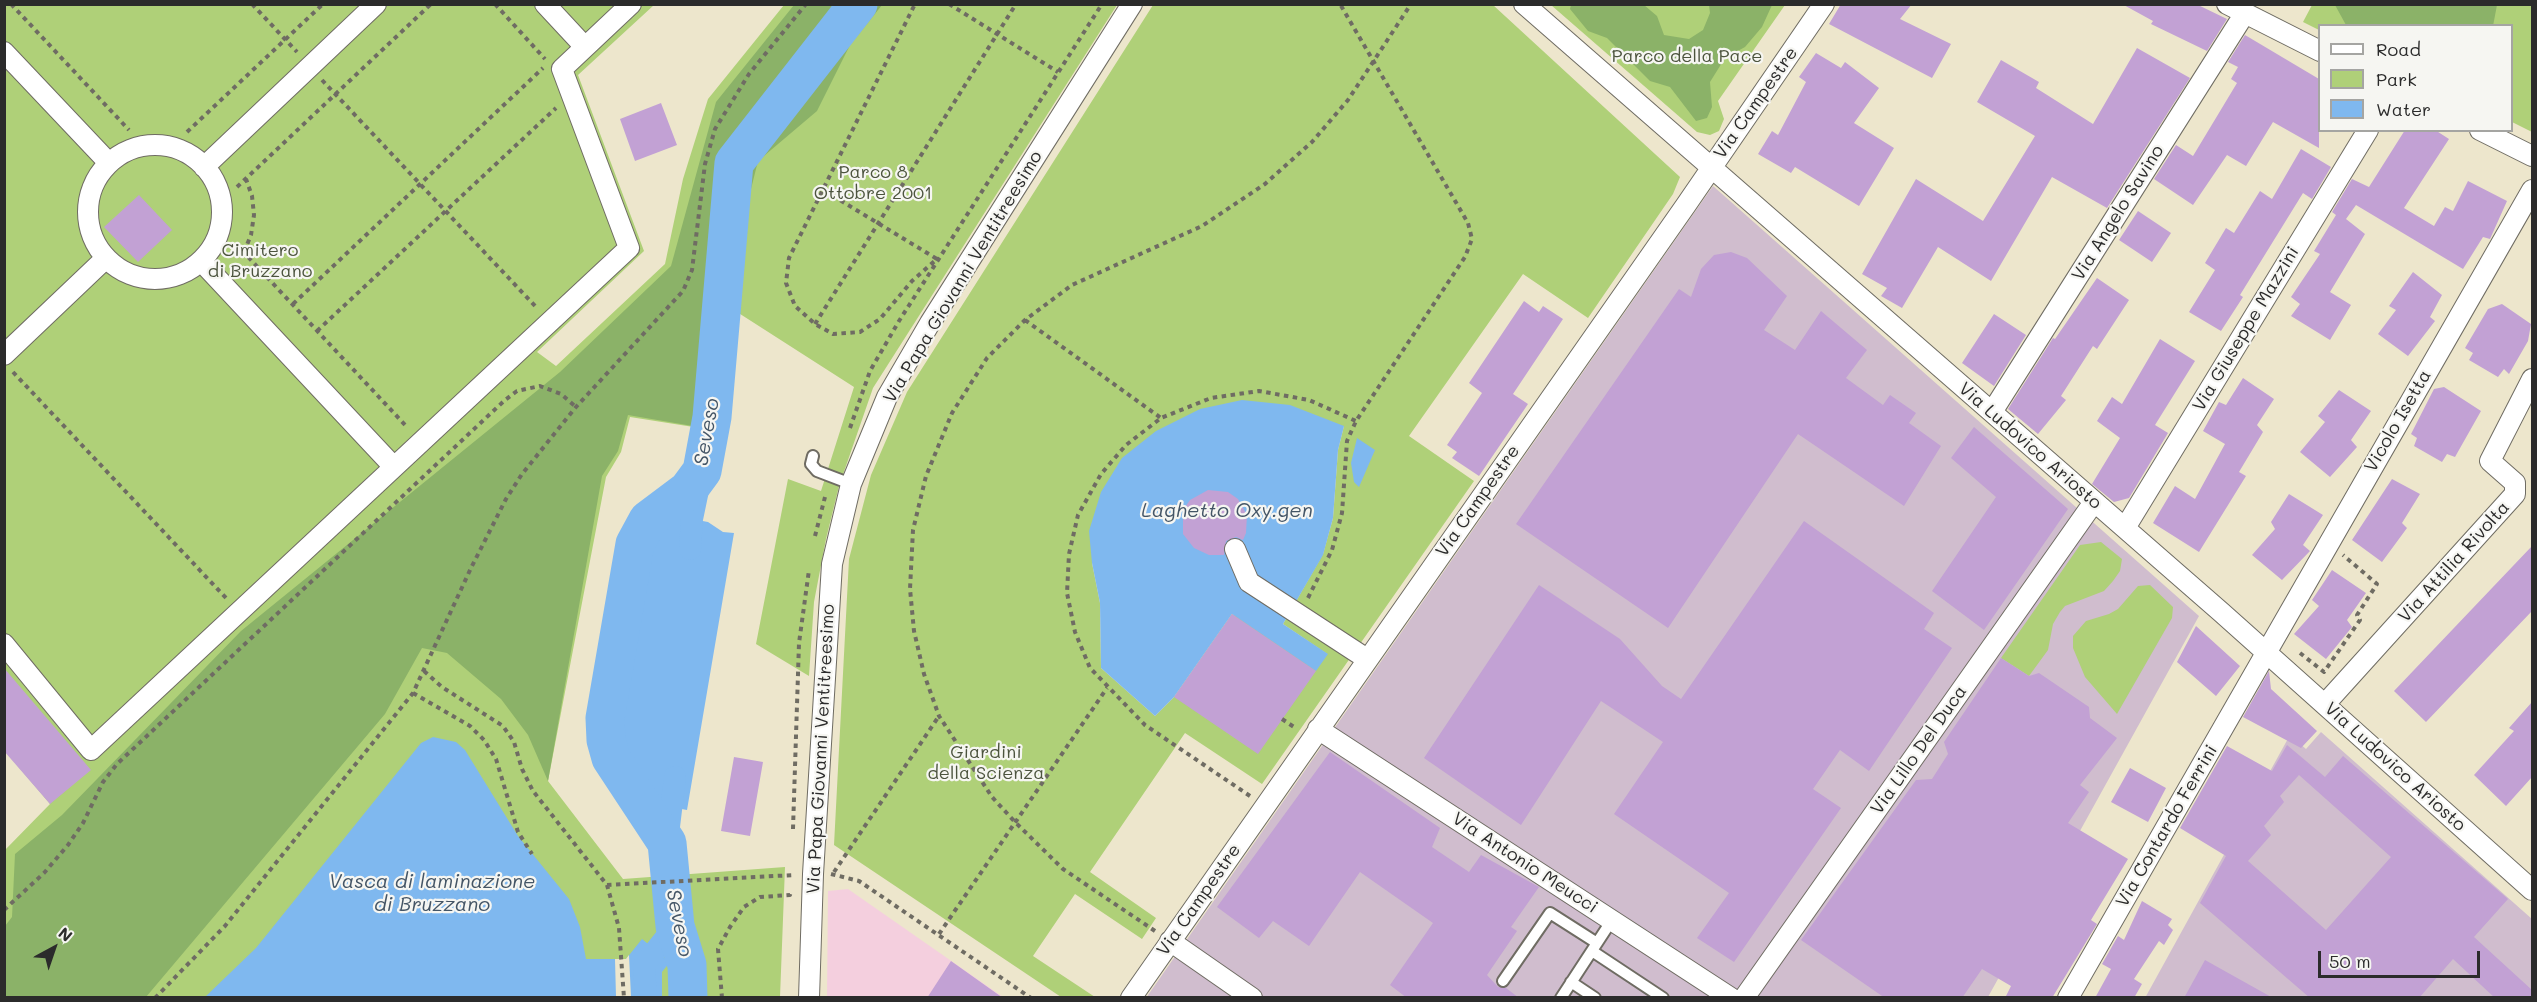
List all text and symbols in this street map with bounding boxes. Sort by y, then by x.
legend [2318,24,2513,132]
text: Road [2376,37,2421,61]
street label: Via Campestre [1709,43,1803,163]
park label: Parco della Pace [1612,45,1762,67]
text: Park [2376,67,2417,91]
text: Water [2376,97,2431,121]
street label: Via Angelo Savino [2067,141,2169,285]
street label: Via Papa Giovanni Ventitreesimo [879,147,1047,407]
park label: Parco 8 Ottobre 2001 [814,161,932,204]
park label: Cimitero di Bruzzano [208,239,312,282]
street label: Via Giuseppe Mazzini [2188,243,2304,415]
street label: Vicolo Isetta [2360,366,2436,476]
street label: Via Ludovico Ariosto [1954,378,2106,514]
water label: Seveso [689,396,725,468]
street label: Via Campestre [1431,441,1525,561]
street label: Via Attilia Rivolta [2394,497,2514,627]
water label: Laghetto Oxy.gen [1141,499,1313,523]
street label: Via Papa Giovanni Ventitreesimo [803,603,839,895]
street label: Via Lillo Del Duca [1866,681,1972,819]
street label: Via Ludovico Ariosto [2320,698,2470,836]
park label: Giardini della Scienza [927,741,1045,783]
street label: Via Contardo Ferrini [2112,741,2222,911]
street label: Via Antonio Meucci [1448,808,1602,918]
street label: Via Campestre [1152,840,1246,960]
water label: Vasca di laminazione di Bruzzano [329,870,535,917]
water label: Seveso [661,887,697,959]
north arrow [24,918,84,978]
text: N [54,922,77,946]
scale bar [2321,939,2483,977]
text: 50 m [2329,949,2371,973]

